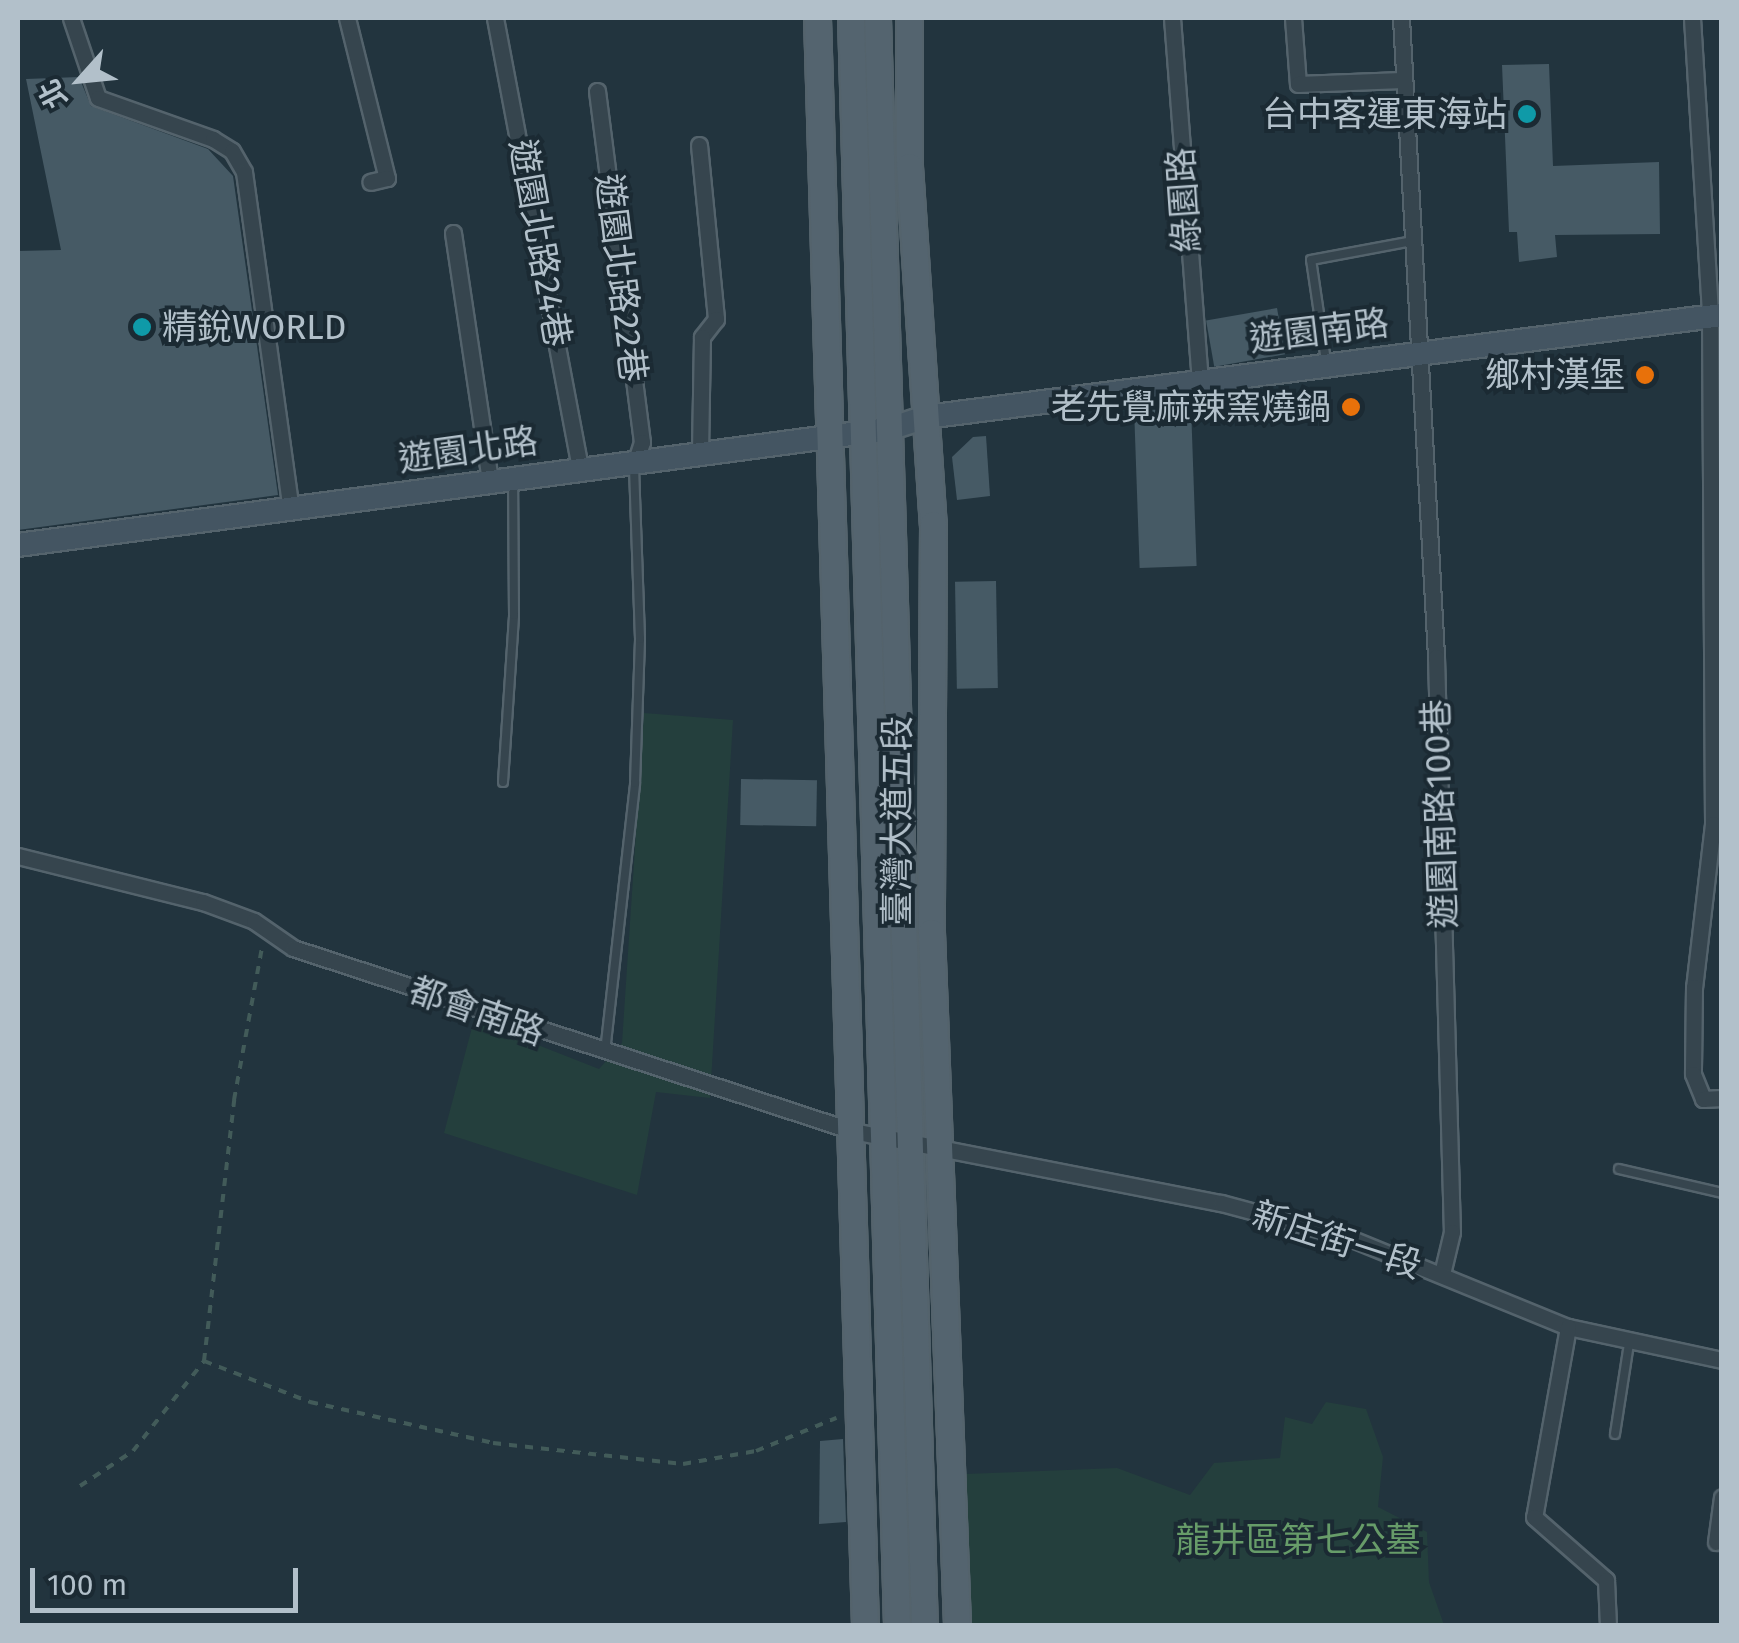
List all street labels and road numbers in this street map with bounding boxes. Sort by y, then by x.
street label: 遊園北路24巷 [501,136,579,350]
street label: 綠園路 [1159,146,1209,254]
street label: 遊園北路22巷 [587,171,655,385]
street label: 遊園南路 [1247,302,1391,360]
street label: 遊園北路 [396,419,540,481]
street label: 遊園南路100巷 [1415,699,1465,929]
street label: 臺灣大道五段 [876,716,918,926]
street label: 都會南路 [404,968,550,1054]
street label: 新庄街一段 [1247,1193,1427,1287]

